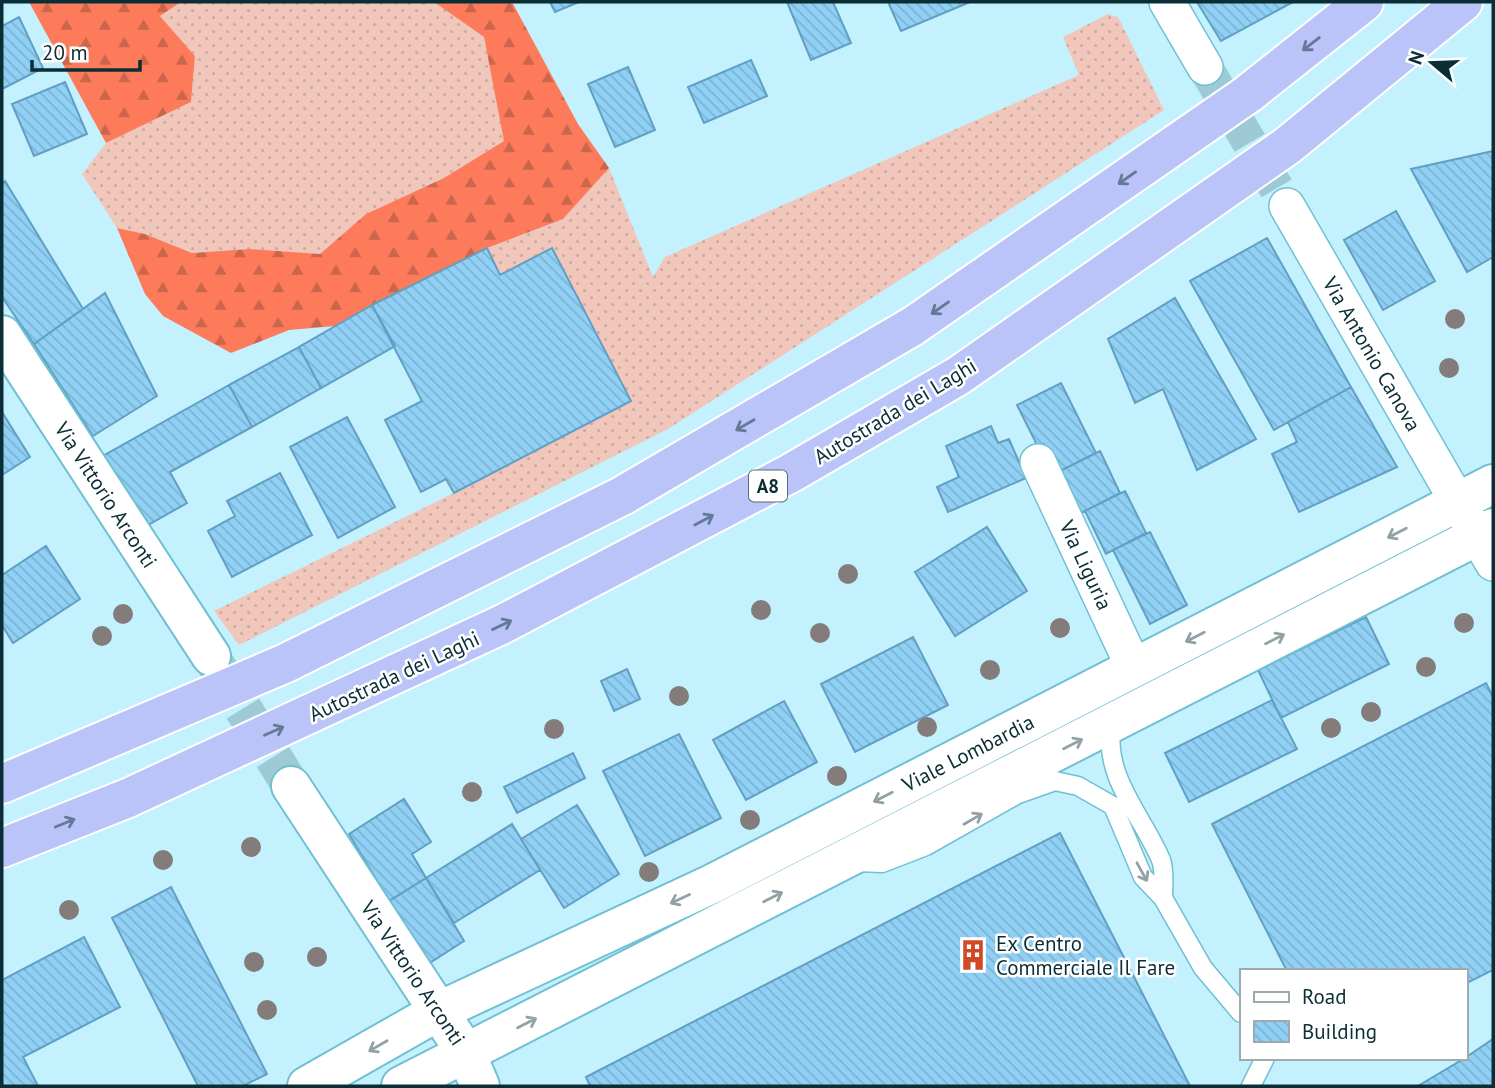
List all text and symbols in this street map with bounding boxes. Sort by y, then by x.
scale bar [32,28,140,72]
north arrow [1397,28,1467,98]
one-way arrow [1302,37,1320,52]
text: 20 m [42,39,88,66]
text: N [1403,48,1429,67]
one-way arrow [1118,171,1137,185]
street label: Via Antonio Canova [1316,271,1427,436]
one-way arrow [931,301,950,315]
street label: Autostrada dei Laghi [809,352,981,470]
street label: Via Vittorio Arconti [48,416,163,573]
one-way arrow [735,418,755,432]
road number: A8 [749,471,787,502]
one-way arrow [693,513,714,526]
street label: Via Liguria [1053,515,1118,614]
one-way arrow [1387,526,1408,540]
one-way arrow [491,617,512,631]
street label: Autostrada dei Laghi [304,625,484,727]
one-way arrow [1185,630,1205,644]
one-way arrow [1264,632,1285,646]
street label: Viale Lombardia [897,708,1039,798]
one-way arrow [263,724,284,737]
one-way arrow [1062,736,1082,750]
one-way arrow [873,790,894,804]
one-way arrow [963,812,983,826]
one-way arrow [54,815,75,828]
one-way arrow [1136,861,1149,882]
one-way arrow [763,889,783,903]
one-way arrow [670,893,691,906]
street label: Via Vittorio Arconti [354,895,471,1050]
place label: Ex Centro Commerciale Il Fare [996,930,1175,981]
building icon: Ex Centro Commerciale Il Fare [956,938,990,972]
legend [1240,969,1467,1060]
text: Road [1302,983,1346,1010]
one-way arrow [516,1015,537,1029]
text: Building [1302,1018,1377,1045]
one-way arrow [368,1040,389,1053]

